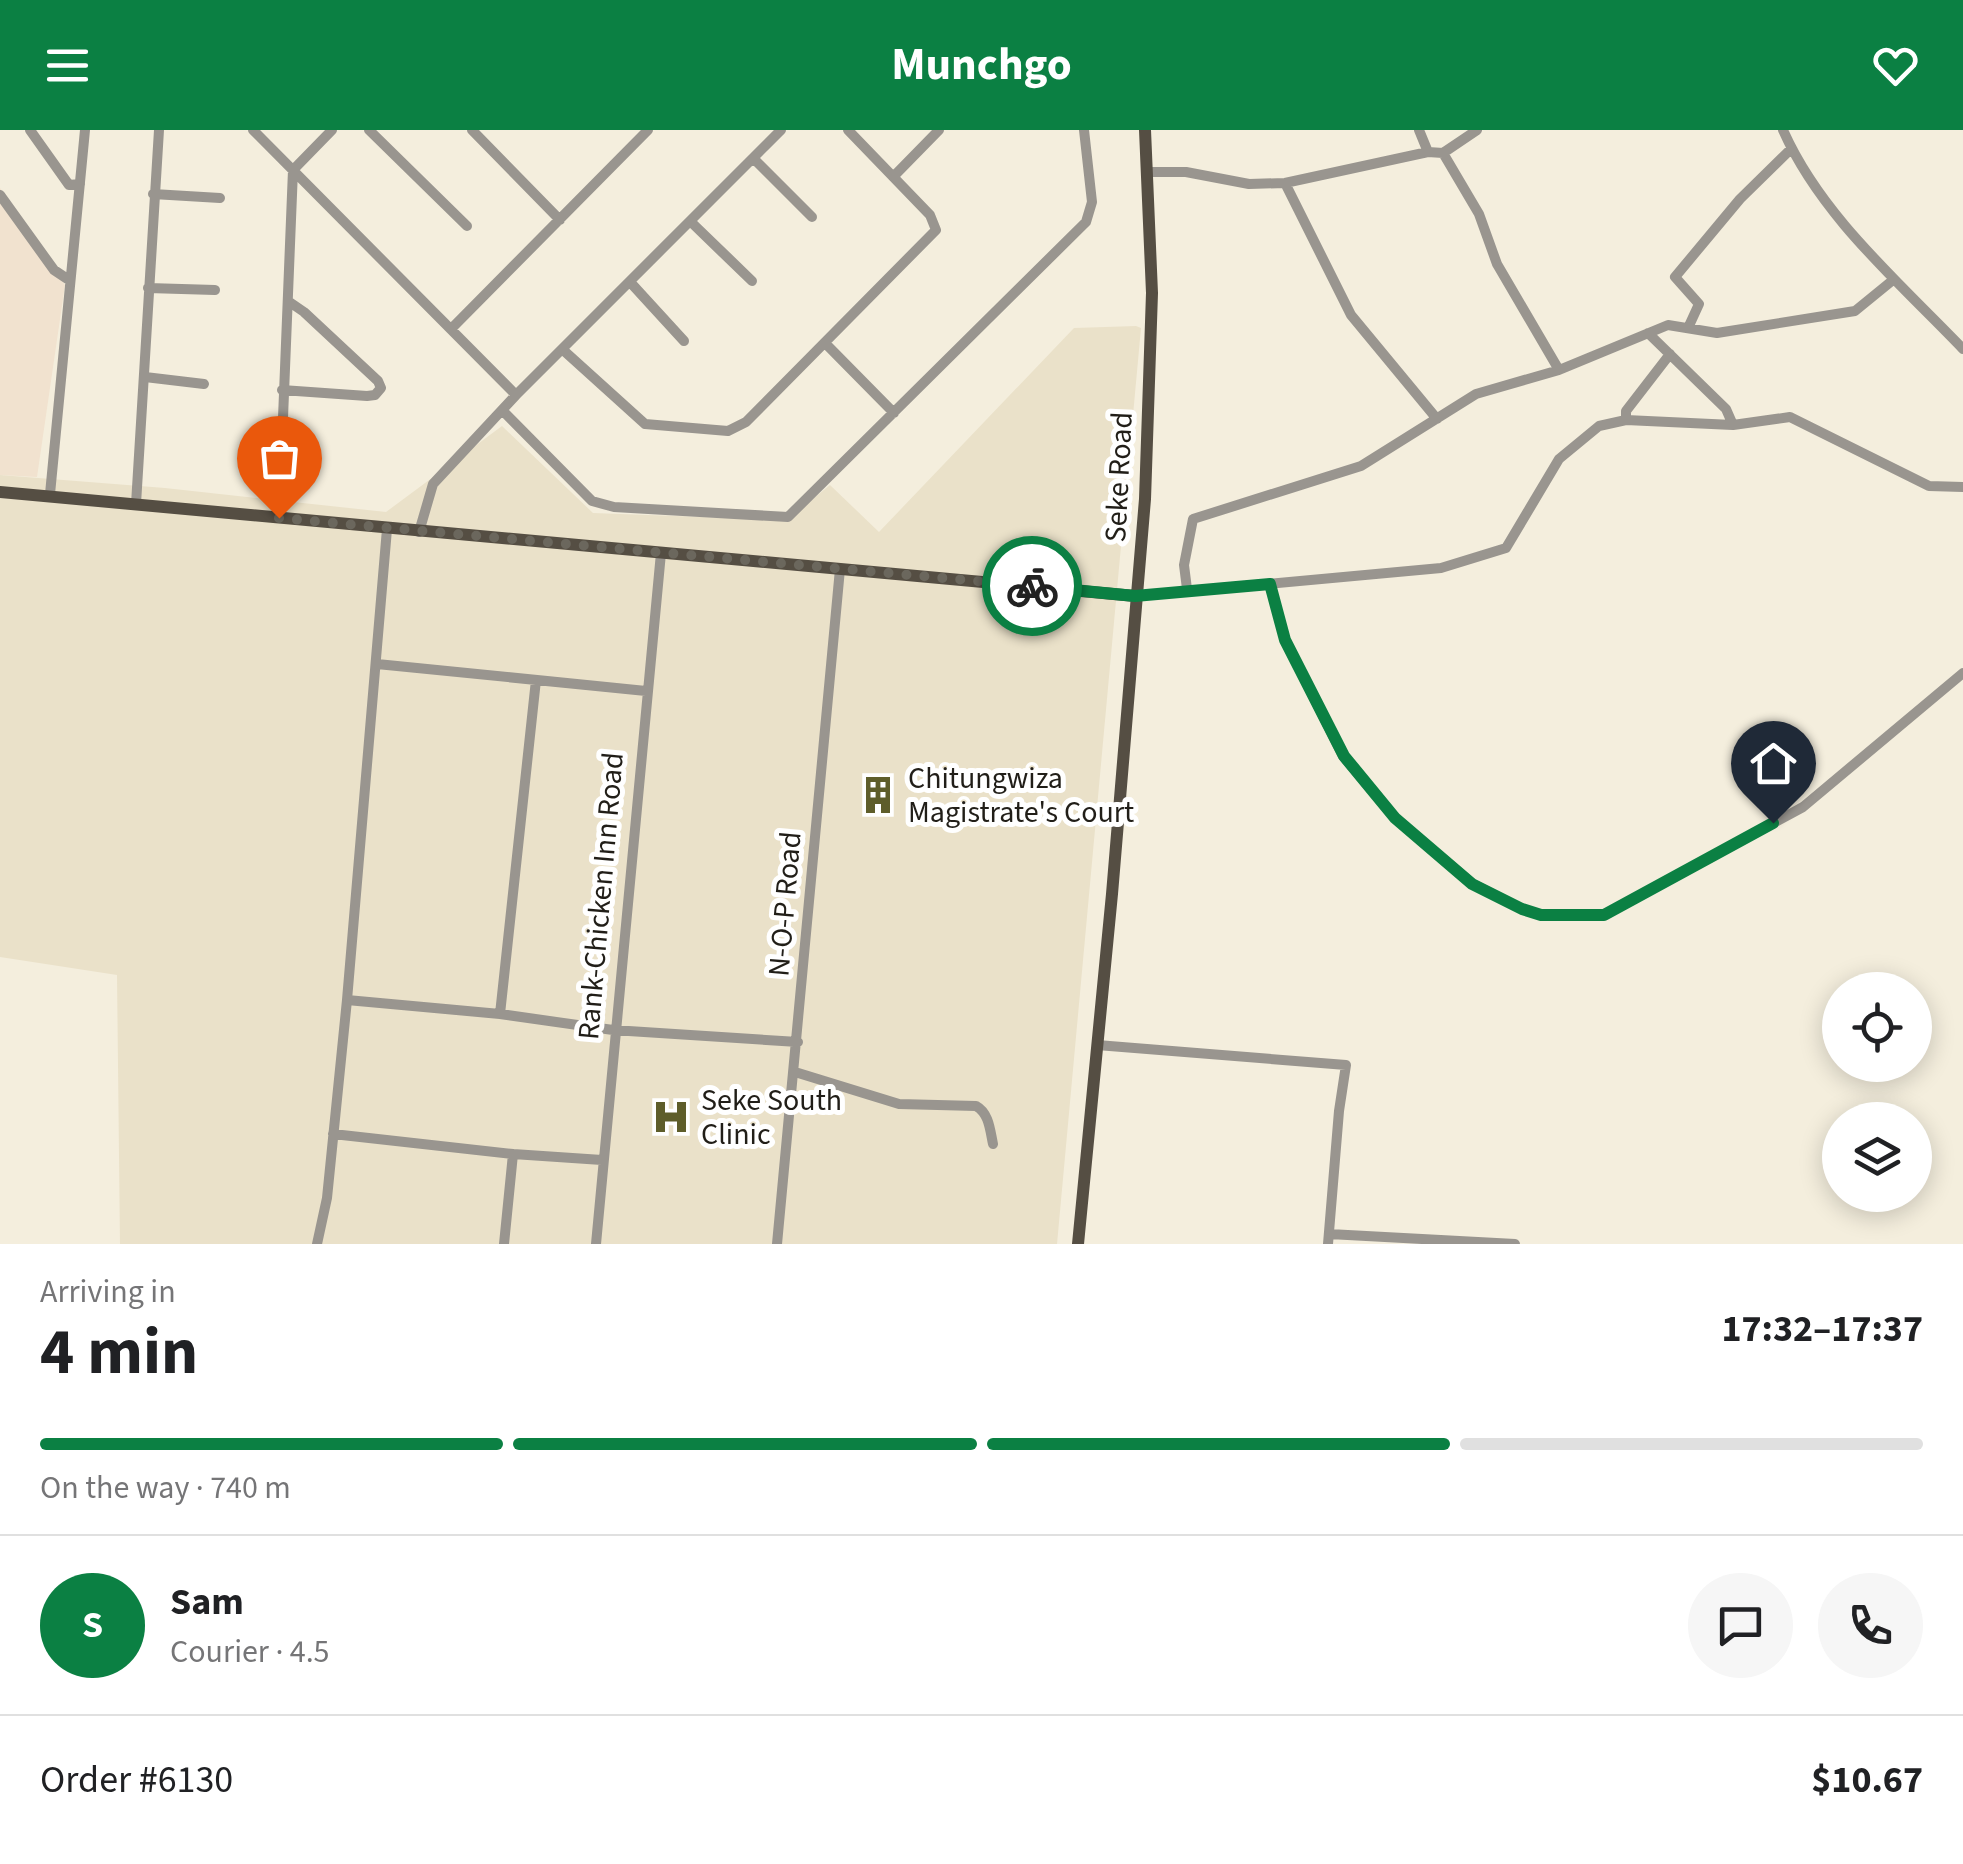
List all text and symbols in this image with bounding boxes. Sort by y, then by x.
text: Munchgo [891,33,1072,97]
icon: menu [40,38,95,93]
icon: heart [1868,38,1923,93]
street label: Seke Road [1094,411,1144,543]
pin [237,416,322,519]
icon: bag [252,431,307,486]
courier [982,536,1082,636]
icon: bike [1005,559,1060,614]
pin [1731,721,1816,824]
icon: home [1746,736,1801,791]
street label: Rank-Chicken Inn Road [567,750,635,1042]
place label: Chitungwiza Magistrate's Court [908,757,1134,834]
building icon: Chitungwiza Magistrate's Court [857,774,899,816]
street label: N-O-P Road [757,830,813,978]
map controls [1822,972,1932,1212]
button: locate [1822,972,1932,1082]
place label: Seke South Clinic [701,1079,842,1156]
hospital icon: Seke South Clinic [650,1096,692,1138]
button: layers [1822,1102,1932,1212]
text: Arriving in [40,1269,176,1315]
text: 17:32–17:37 [1721,1302,1923,1356]
text: 4 min [40,1306,198,1399]
text: On the way · 740 m [40,1465,291,1511]
button: chat [1688,1573,1793,1678]
button: phone [1818,1573,1923,1678]
text: Sam [170,1575,244,1629]
text: S [82,1598,103,1652]
text: Courier · 4.5 [170,1629,330,1675]
text: Order #6130 [40,1753,233,1807]
text: $10.67 [1811,1753,1923,1807]

